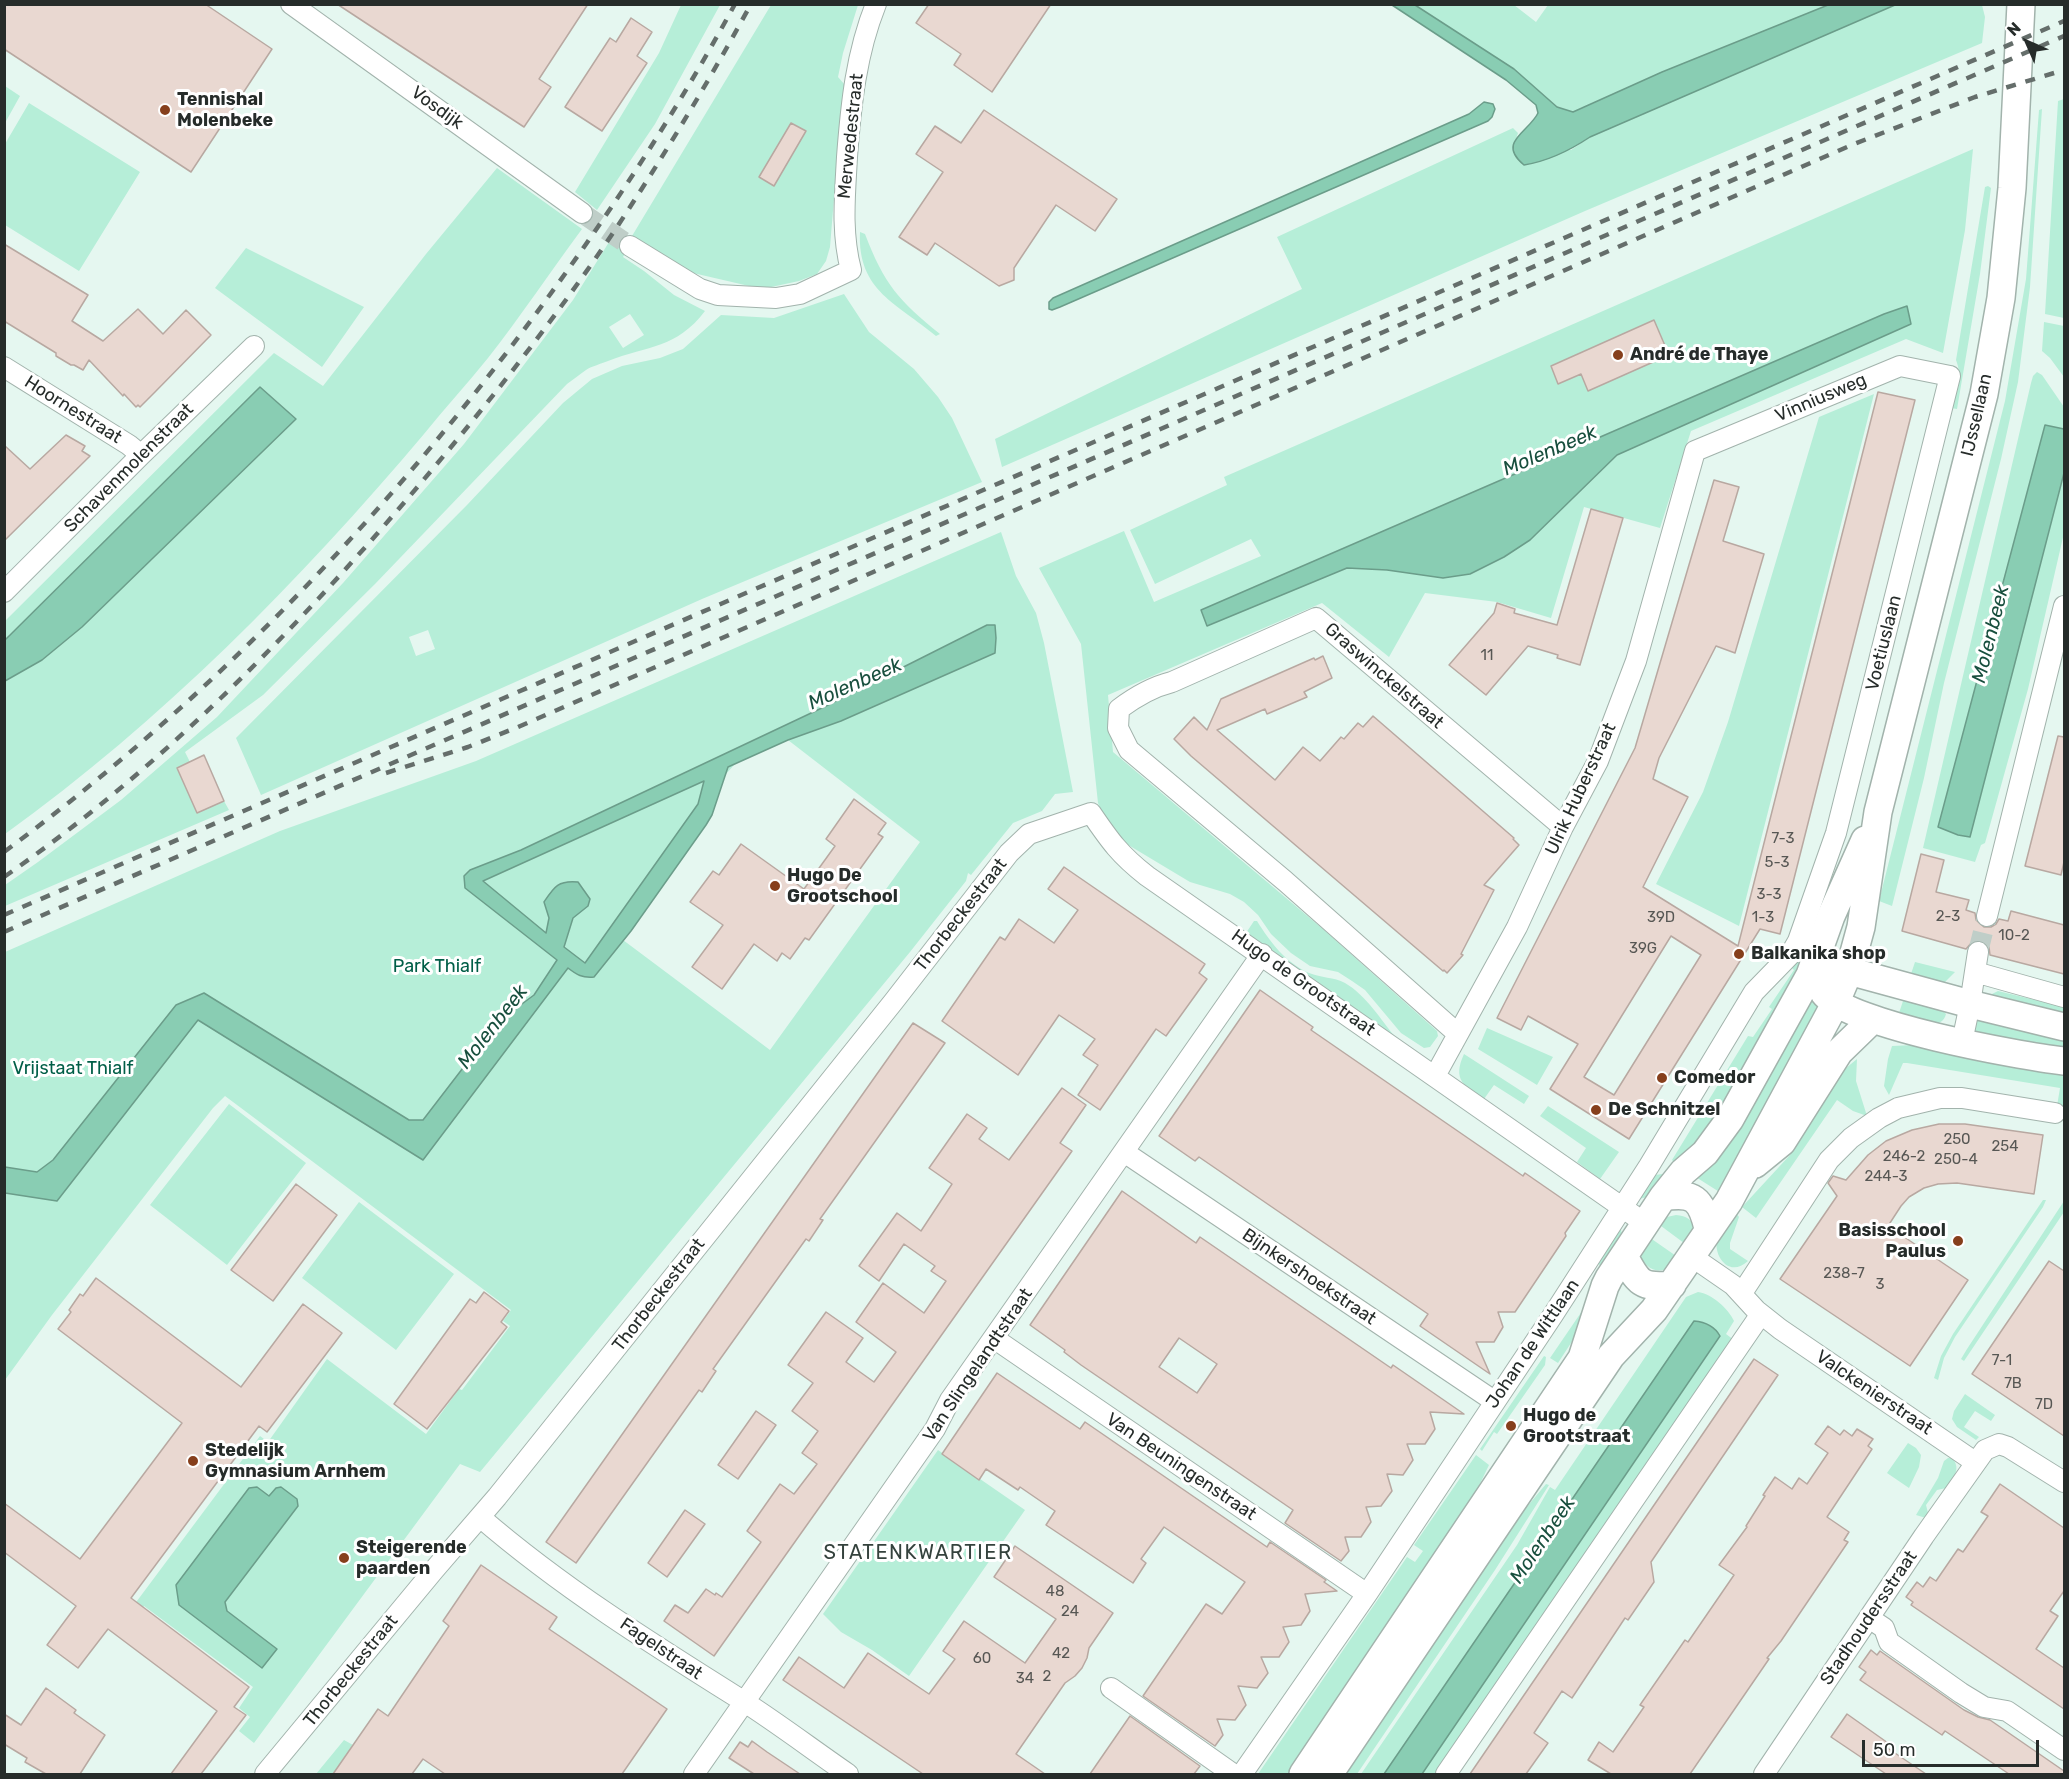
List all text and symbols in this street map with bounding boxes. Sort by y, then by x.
north arrow [1997,12,2057,72]
text: N [2003,18,2025,40]
street label: Merwedestraat [834,72,868,200]
street label: Vosdijk [407,82,467,134]
place label: Tennishal Molenbeke [177,89,273,132]
marker: Tennishal Molenbeke [158,103,172,117]
place label: André de Thaye [1630,344,1768,366]
marker: André de Thaye [1611,348,1625,362]
street label: Vinniusweg [1772,369,1870,427]
street label: Hoornestraat [20,371,126,449]
street label: IJssellaan [1957,372,1997,458]
street label: Schavenmolenstraat [60,399,198,537]
water label: Molenbeek [1499,420,1601,482]
water label: Molenbeek [1967,583,2015,685]
street label: Voetiuslaan [1862,593,1906,693]
street label: Graswinckelstraat [1320,618,1448,734]
house number: 11 [1481,647,1493,665]
water label: Molenbeek [804,653,906,715]
street label: Ulrik Huberstraat [1541,720,1621,858]
house number: 7-3 [1771,830,1795,848]
street label: Thorbeckestraat [910,854,1012,976]
house number: 5-3 [1765,854,1789,872]
place label: Hugo De Grootschool [787,865,898,908]
marker: Hugo De Grootschool [768,879,782,893]
house number: 3-3 [1757,886,1781,904]
house number: 2-3 [1936,908,1960,926]
house number: 39D [1647,909,1675,927]
house number: 1-3 [1752,909,1774,927]
street label: Hugo de Grootstraat [1227,925,1379,1041]
house number: 10-2 [1998,927,2030,945]
house number: 39G [1629,940,1657,958]
place label: Balkanika shop [1751,943,1886,965]
marker: Balkanika shop [1732,947,1746,961]
park label: Park Thialf [393,956,481,978]
water label: Molenbeek [453,980,533,1074]
park label: Vrijstaat Thialf [13,1058,133,1080]
place label: Comedor [1674,1067,1755,1089]
marker: Comedor [1655,1071,1669,1085]
place label: De Schnitzel [1608,1099,1720,1121]
marker: De Schnitzel [1589,1103,1603,1117]
house number: 250 [1943,1131,1971,1149]
house number: 254 [1991,1138,2019,1156]
house number: 246-2 [1883,1148,1925,1166]
house number: 250-4 [1934,1151,1978,1169]
house number: 244-3 [1864,1168,1908,1186]
place label: Basisschool Paulus [1838,1220,1946,1262]
street label: Bijnkershoekstraat [1238,1224,1380,1330]
street label: Thorbeckestraat [608,1234,710,1356]
marker: Basisschool Paulus [1951,1234,1965,1248]
house number: 238-7 [1823,1265,1865,1283]
street label: Johan de Wittlaan [1482,1275,1584,1413]
house number: 3 [1875,1276,1885,1294]
street label: Van Slingelandtstraat [919,1284,1037,1446]
street label: Valckenierstraat [1812,1346,1936,1440]
house number: 7-1 [1992,1352,2012,1370]
house number: 7B [2004,1375,2022,1393]
house number: 7D [2035,1396,2053,1414]
place label: Hugo de Grootstraat [1523,1405,1630,1448]
street label: Van Beuningenstraat [1102,1409,1260,1525]
marker: Hugo de Grootstraat [1504,1419,1518,1433]
place label: Stedelijk Gymnasium Arnhem [205,1440,386,1482]
marker: Stedelijk Gymnasium Arnhem [186,1454,200,1468]
water label: Molenbeek [1505,1492,1581,1588]
place label: Steigerende paarden [356,1537,467,1580]
district label: STATENKWARTIER [823,1541,1013,1565]
street label: Stadhoudersstraat [1816,1547,1922,1689]
marker: Steigerende paarden [337,1551,351,1565]
house number: 48 [1046,1583,1064,1601]
house number: 24 [1061,1603,1079,1621]
street label: Thorbeckestraat [299,1611,403,1731]
street label: Fagelstraat [616,1614,706,1684]
house number: 42 [1052,1645,1070,1663]
house number: 60 [973,1650,991,1668]
house number: 2 [1043,1668,1051,1686]
house number: 34 [1016,1670,1034,1688]
scale bar [1865,1728,2042,1766]
text: 50 m [1873,1739,1916,1761]

